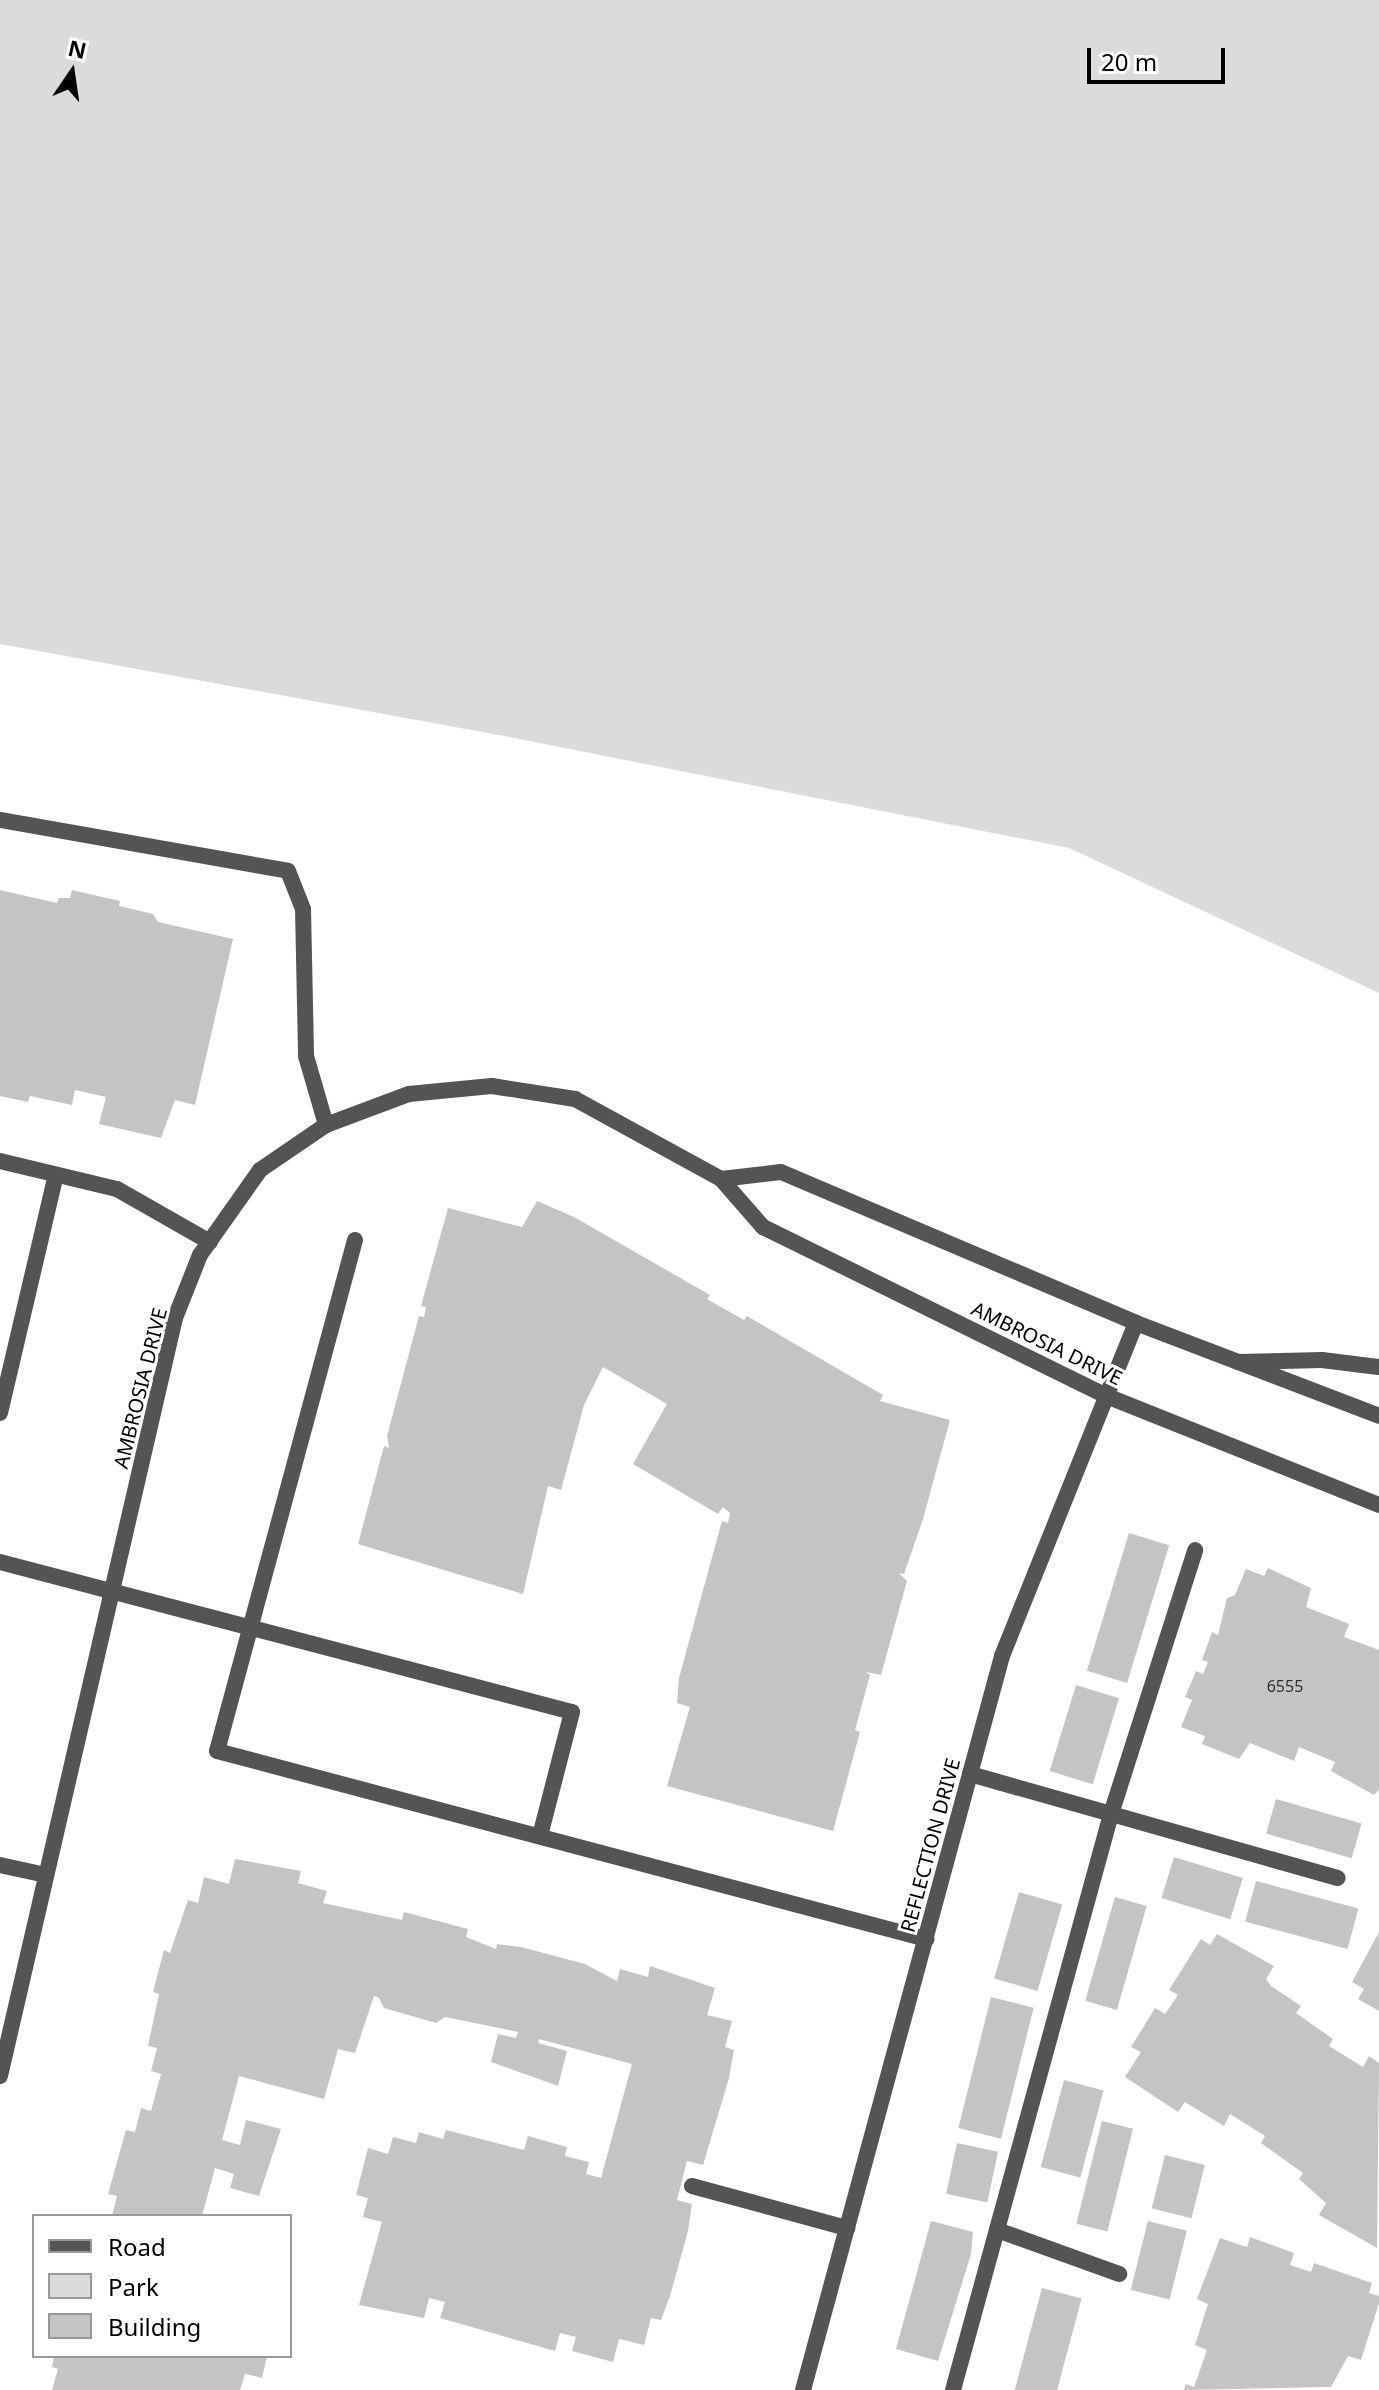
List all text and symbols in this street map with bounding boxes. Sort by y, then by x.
north arrow [32,32,112,112]
text: N [65,32,89,65]
scale bar [1091,32,1229,82]
text: 20 m [1101,45,1157,78]
street label: AMBROSIA DRIVE [968,1296,1126,1390]
street label: AMBROSIA DRIVE [108,1305,172,1471]
house number: 6555 [1267,1676,1303,1696]
street label: REFLECTION DRIVE [895,1755,965,1935]
legend [32,2214,292,2358]
text: Road [108,2230,166,2263]
text: Park [108,2270,159,2303]
text: Building [108,2310,201,2343]

